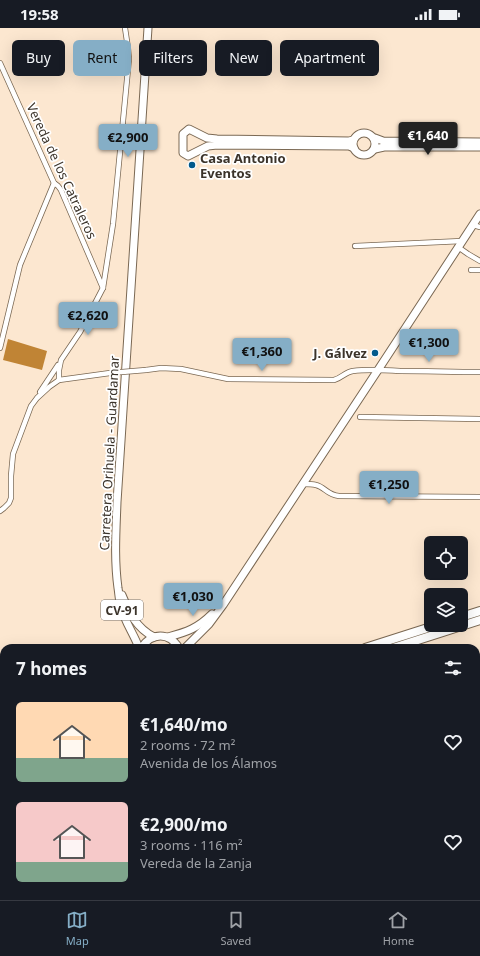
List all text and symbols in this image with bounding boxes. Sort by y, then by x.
text: 19:58 [20,4,59,24]
chip: Buy [12,40,65,76]
chip: Rent [73,40,131,76]
chip: Filters [139,40,207,76]
chip: New [215,40,272,76]
chip: Apartment [280,40,379,76]
street label: Vereda de los Catraleros [23,100,101,242]
pin: €1,640 [395,122,461,156]
pin: €2,900 [95,124,161,158]
text: €1,640 [408,126,448,144]
text: €2,900 [108,128,148,146]
place label: Casa Antonio Eventos [200,149,286,182]
marker: Casa Antonio Eventos [187,160,197,170]
pin: €2,620 [55,302,121,336]
text: €2,620 [68,306,108,324]
pin: €1,300 [396,329,462,363]
text: €1,300 [409,333,449,351]
pin: €1,360 [229,338,295,372]
text: €1,360 [242,342,282,360]
place label: J. Gálvez [312,344,367,362]
marker: J. Gálvez [370,348,380,358]
street label: Carretera Orihuela - Guardamar [95,355,123,551]
pin: €1,250 [356,471,422,505]
text: €1,250 [369,475,409,493]
map controls [424,536,468,632]
button: locate [424,536,468,580]
pin: €1,030 [160,583,226,617]
text: €1,030 [173,587,213,605]
button: layers [424,588,468,632]
road number: CV-91 [101,600,143,620]
text: 7 homes [16,657,87,680]
icon: filters [442,657,464,679]
text: €1,640/mo [140,713,228,736]
icon: home [48,718,96,766]
icon: heart [442,731,464,753]
text: 2 rooms · 72 m² [140,736,235,754]
text: Avenida de los Álamos [140,754,277,772]
text: €2,900/mo [140,813,228,836]
icon: home [48,818,96,866]
icon: heart [442,831,464,853]
text: 3 rooms · 116 m² [140,836,243,854]
text: Vereda de la Zanja [140,854,252,872]
tab: Map [66,909,89,948]
tab: Saved [220,909,251,948]
tab: Home [383,909,414,948]

